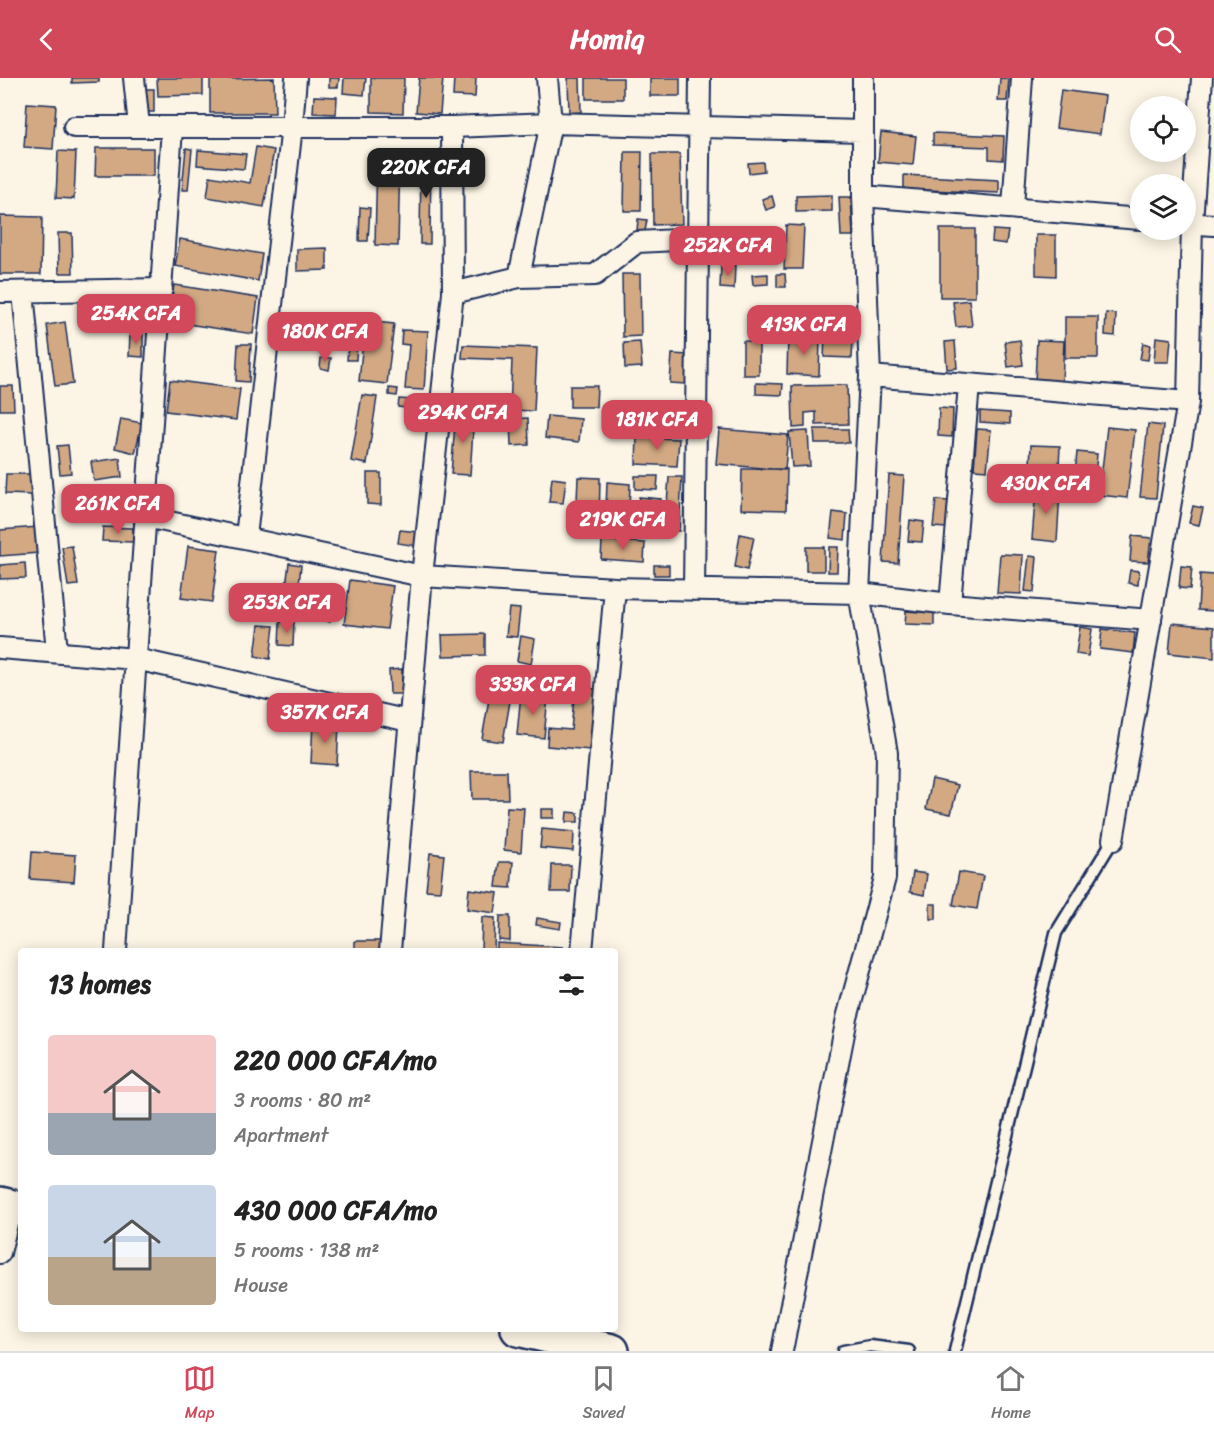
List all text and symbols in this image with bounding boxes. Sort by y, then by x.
text: Homiq [570,15,644,63]
icon: back [30,23,63,56]
icon: search [1151,23,1184,56]
map controls [1130,96,1196,240]
button: locate [1130,96,1196,162]
pin: 220K CFA [364,148,488,199]
text: 220K CFA [381,150,471,185]
button: layers [1130,174,1196,240]
pin: 252K CFA [666,226,790,277]
text: 252K CFA [683,228,773,263]
pin: 254K CFA [74,294,198,345]
text: 254K CFA [91,296,181,331]
pin: 413K CFA [742,305,866,356]
text: 413K CFA [761,307,847,342]
pin: 180K CFA [263,312,387,363]
text: 180K CFA [281,314,369,349]
pin: 294K CFA [401,393,525,444]
text: 294K CFA [418,395,508,430]
pin: 181K CFA [595,400,719,451]
text: 181K CFA [615,402,699,437]
pin: 430K CFA [984,464,1108,515]
text: 430K CFA [1001,466,1091,501]
pin: 261K CFA [56,484,180,535]
text: 261K CFA [75,486,161,521]
pin: 219K CFA [561,500,685,551]
text: 219K CFA [580,502,666,537]
pin: 253K CFA [225,583,349,634]
text: 253K CFA [243,585,331,620]
pin: 333K CFA [471,665,595,716]
text: 333K CFA [490,667,576,702]
pin: 357K CFA [263,693,387,744]
text: 357K CFA [281,695,369,730]
text: 13 homes [48,961,151,1007]
icon: filters [555,968,588,1001]
text: 220 000 CFA/mo [234,1037,437,1083]
icon: home [96,1059,168,1131]
text: 3 rooms · 80 m² [234,1083,371,1118]
text: Apartment [234,1118,328,1153]
text: 430 000 CFA/mo [234,1187,437,1233]
icon: home [96,1209,168,1281]
text: 5 rooms · 138 m² [234,1233,379,1268]
text: House [234,1268,288,1303]
tab: Map [183,1362,216,1427]
tab: Saved [582,1362,625,1427]
tab: Home [991,1362,1031,1427]

